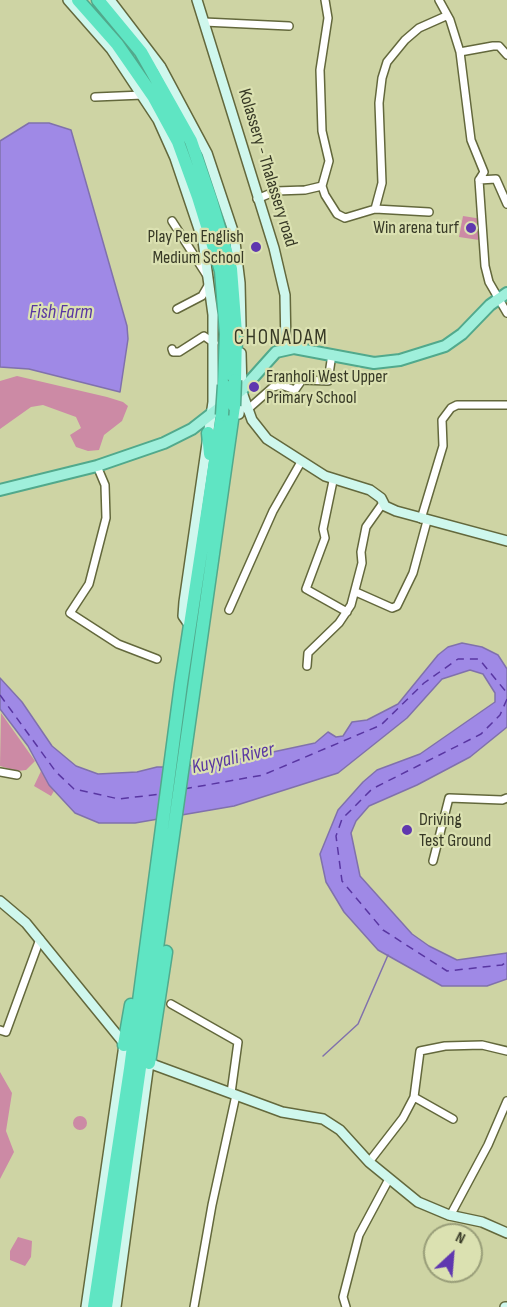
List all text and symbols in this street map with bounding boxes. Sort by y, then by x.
street label: Kolassery - Thalassery road [233,86,301,250]
place label: Win arena turf [373,217,459,239]
marker: Win arena turf [464,221,478,235]
place label: Play Pen English Medium School [148,226,244,268]
marker: Play Pen English Medium School [249,240,263,254]
water label: Fish Farm [29,301,93,325]
district label: CHONADAM [234,326,328,352]
place label: Eranholi West Upper Primary School [266,366,388,409]
marker: Eranholi West Upper Primary School [247,380,261,394]
water label: Kuyyali River [189,738,277,780]
place label: Driving Test Ground [419,809,491,852]
marker: Driving Test Ground [400,823,414,837]
north arrow [423,1223,483,1283]
text: N [452,1228,468,1249]

